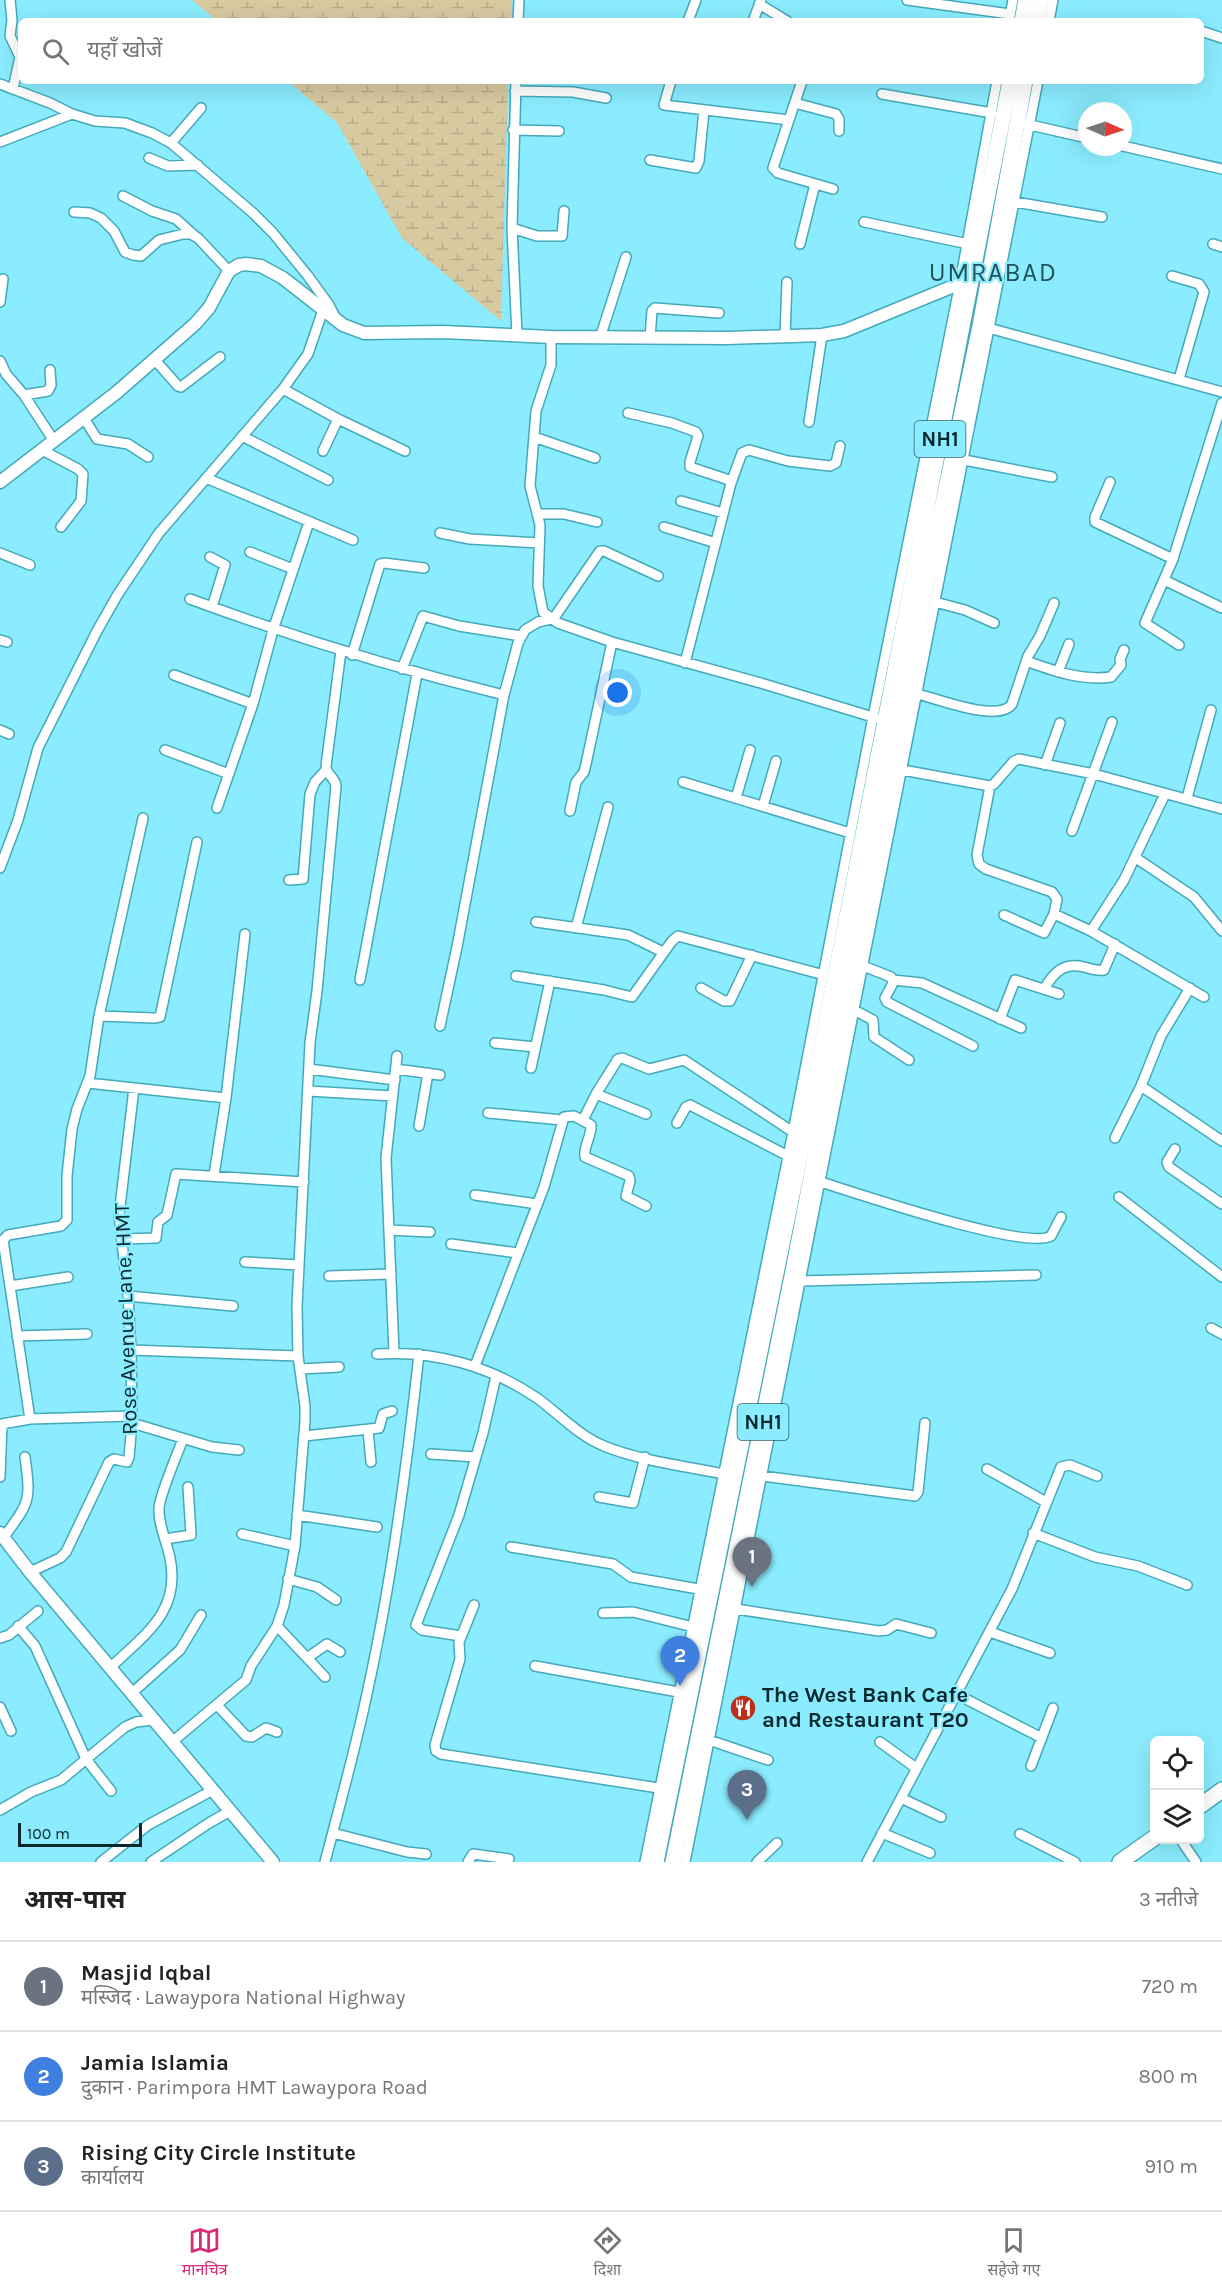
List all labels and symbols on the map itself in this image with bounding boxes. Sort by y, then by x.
north arrow [1078,102,1132,156]
district label: UMRABAD [929,257,1057,288]
road number: NH1 [914,421,966,457]
your location [603,678,632,707]
street label: Rose Avenue Lane, HMT [109,1202,143,1436]
road number: NH1 [738,1404,789,1440]
pin: 1 [732,1538,771,1587]
pin: 2 [660,1636,700,1686]
place label: The West Bank Cafe and Restaurant T20 [762,1682,969,1733]
restaurant icon: The West Bank Cafe and Restaurant T20 [728,1693,758,1723]
pin: 3 [728,1770,766,1820]
scale bar [18,1820,142,1848]

